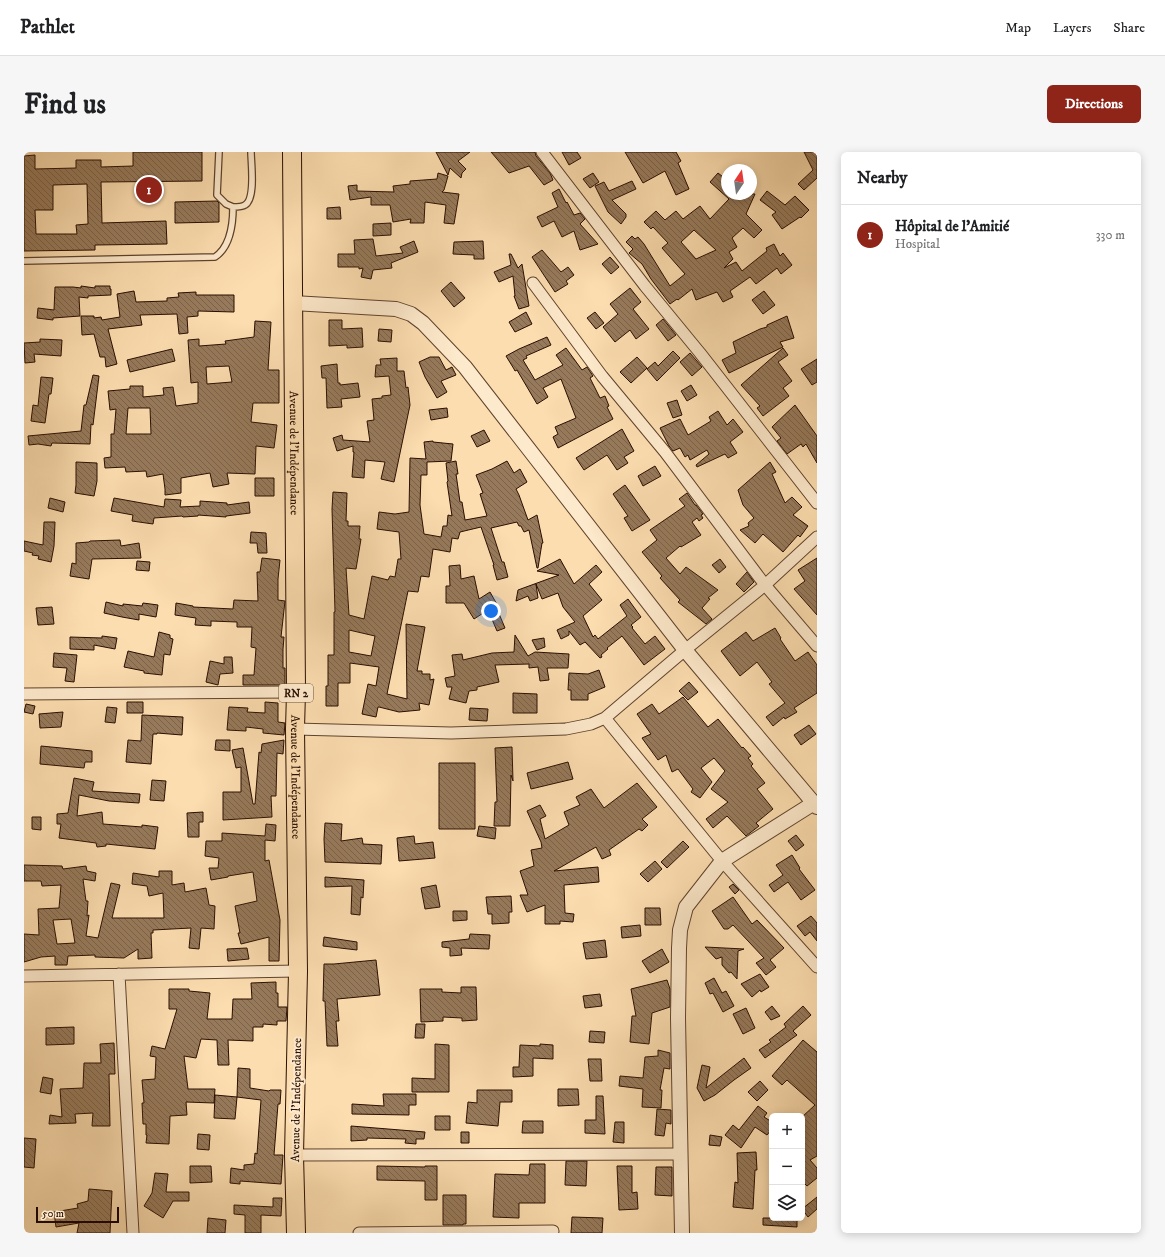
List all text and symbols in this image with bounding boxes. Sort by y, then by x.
text: Pathlet [20,16,75,39]
text: Map [1005,19,1031,37]
text: Layers [1053,19,1091,37]
text: Share [1113,19,1145,37]
button: Directions [1047,85,1141,123]
text: Find us [24,87,106,122]
north arrow [721,164,757,200]
text: Nearby [857,167,907,189]
pin: 1 [136,175,162,205]
text: Hôpital de l'Amitié [895,217,1009,236]
text: 1 [868,227,872,243]
text: 330 m [1096,227,1125,243]
text: Hospital [895,236,940,252]
street label: Avenue de l'Indépendance [286,391,302,515]
your location [481,601,501,621]
road number: RN 2 [279,684,313,702]
street label: Avenue de l'Indépendance [287,715,303,839]
street label: Avenue de l'Indépendance [288,1038,305,1162]
map controls [769,1113,805,1221]
button: + [769,1113,805,1149]
button: − [769,1149,805,1185]
button: layers [769,1185,805,1221]
scale bar [36,1205,119,1224]
text: 50 m [42,1207,64,1221]

